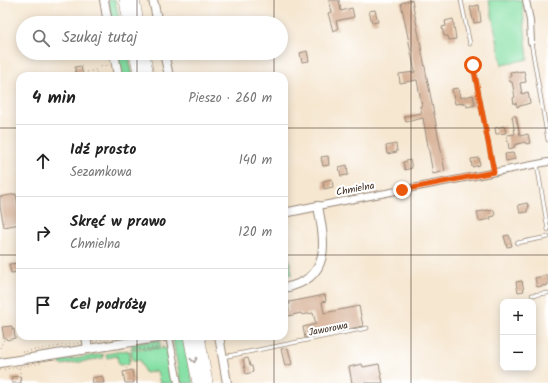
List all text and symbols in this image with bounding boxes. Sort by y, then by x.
search box [16,16,288,60]
text: Szukaj tutaj [62,26,137,50]
icon: search [30,27,52,49]
route start [464,56,482,74]
text: 4 min [32,85,76,112]
text: Pieszo · 260 m [189,88,272,109]
text: Idź prosto [70,138,136,162]
icon: ahead [32,150,54,172]
text: 140 m [239,150,272,171]
text: Sezamkowa [70,162,132,183]
street label: Chmielna [335,177,376,201]
route end [393,181,411,199]
text: Skręć w prawo [70,210,166,234]
icon: right [32,222,54,244]
text: 120 m [238,222,272,243]
text: Chmielna [70,234,120,255]
text: Cel podróży [70,293,146,317]
icon: arrive [32,294,54,316]
map controls [500,299,536,371]
button: + [500,299,536,335]
street label: Jaworowa [307,317,350,341]
button: − [500,335,536,371]
one-way arrow [189,356,198,363]

